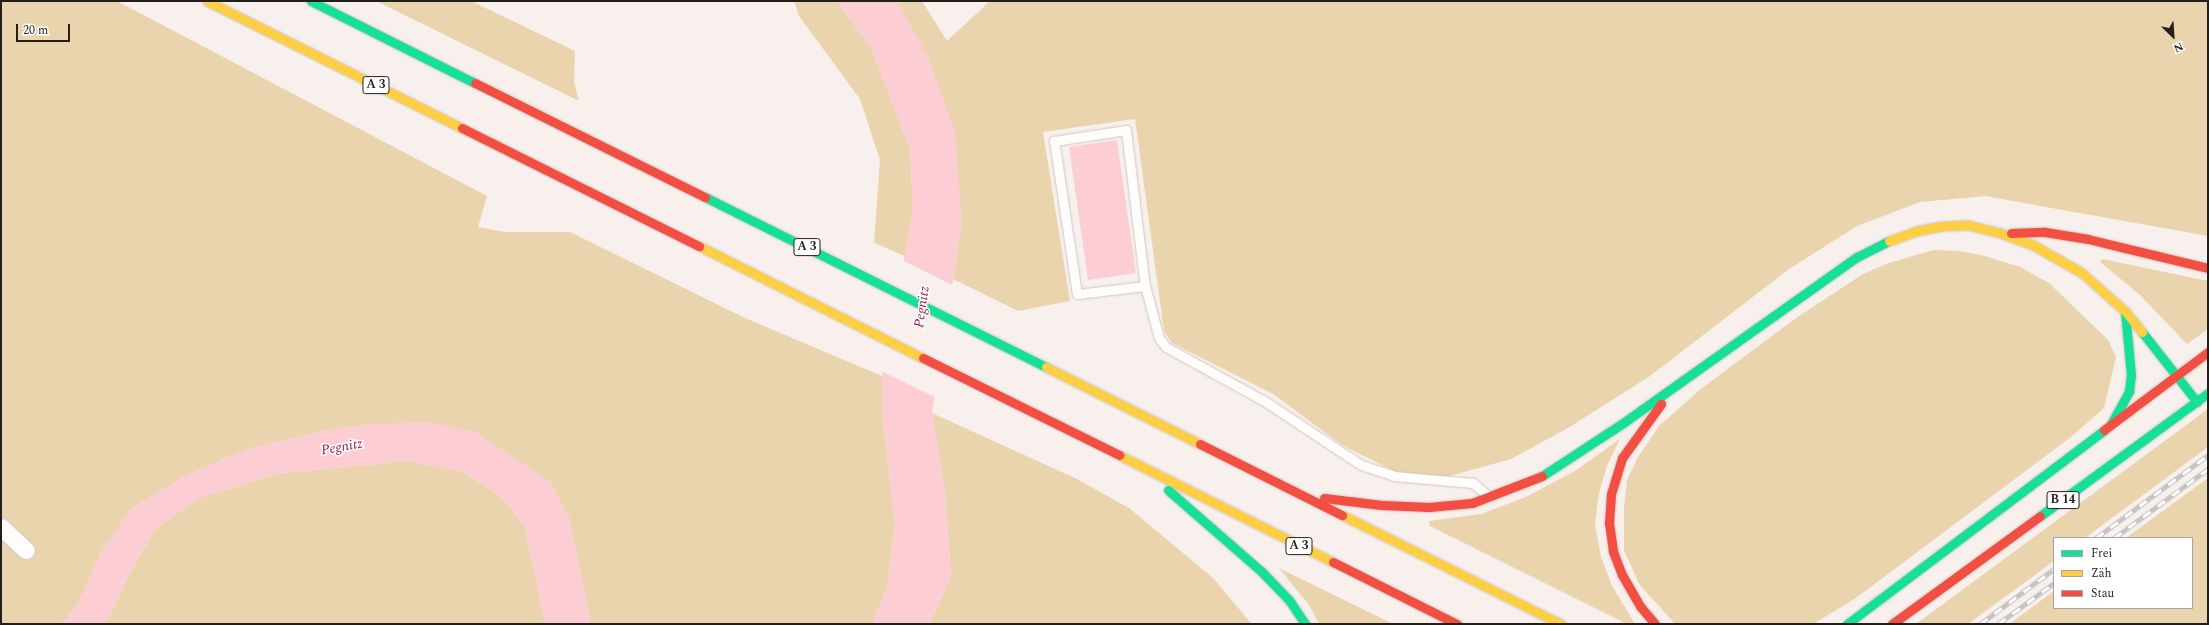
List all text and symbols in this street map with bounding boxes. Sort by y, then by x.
scale bar [18,16,72,42]
north arrow [2153,16,2193,56]
text: 20 m [23,21,48,40]
text: N [2171,38,2186,57]
road number: A 3 [362,75,390,95]
road number: A 3 [793,237,821,257]
water label: Pegnitz [911,285,933,329]
water label: Pegnitz [320,435,364,459]
road number: B 14 [2046,490,2080,510]
road number: A 3 [1285,536,1313,556]
legend [2053,537,2193,609]
text: Frei [2091,544,2112,563]
text: Zäh [2091,564,2112,583]
text: Stau [2091,584,2114,603]

